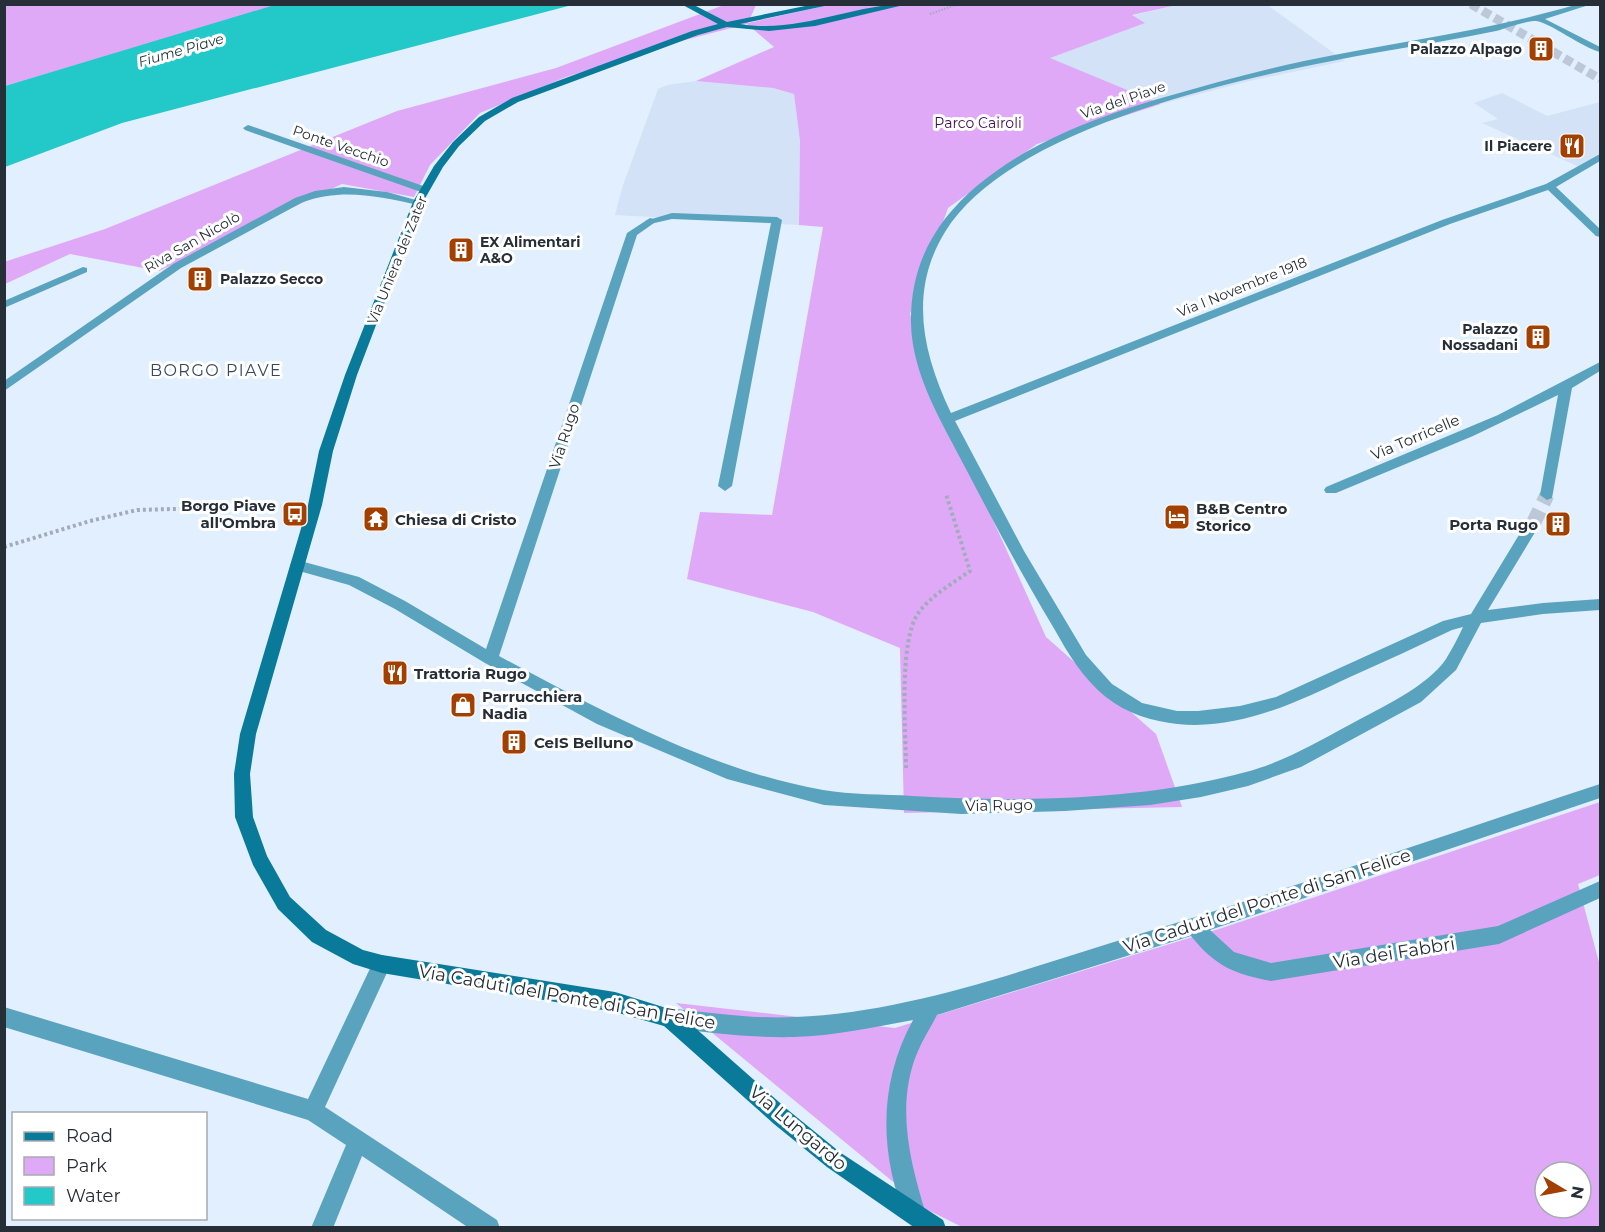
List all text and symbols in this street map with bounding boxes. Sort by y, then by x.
water label: Fiume Piave [136,29,226,71]
building icon: Palazzo Alpago [1526,34,1556,64]
place label: Palazzo Alpago [1410,40,1522,58]
street label: Via del Piave [1078,77,1168,123]
park label: Parco Cairoli [934,114,1022,132]
street label: Ponte Vecchio [290,121,392,171]
restaurant icon: Il Piacere [1557,131,1587,161]
place label: Il Piacere [1484,137,1552,155]
street label: Via Uniera dei Zater [363,193,431,327]
street label: Riva San Nicolò [141,207,243,277]
place label: EX Alimentari A&O [479,233,580,267]
building icon: EX Alimentari A&O [446,235,476,265]
street label: Via I Novembre 1918 [1174,253,1310,321]
building icon: Palazzo Secco [185,264,215,294]
place label: Palazzo Secco [220,270,323,288]
place label: Palazzo Nossadani [1442,320,1518,354]
building icon: Palazzo Nossadani [1523,322,1553,352]
district label: BORGO PIAVE [150,361,282,380]
street label: Via Rugo [545,401,583,471]
street label: Via Torricelle [1368,410,1462,464]
place label: Borgo Piave all'Ombra [181,496,276,532]
bus stop icon: Borgo Piave all'Ombra [280,499,310,529]
place label: B&B Centro Storico [1196,499,1287,535]
hotel icon: B&B Centro Storico [1162,502,1192,532]
temple icon: Chiesa di Cristo [361,504,391,534]
building icon: Porta Rugo [1543,509,1573,539]
place label: Chiesa di Cristo [395,510,517,529]
place label: Porta Rugo [1449,515,1538,534]
restaurant icon: Trattoria Rugo [380,658,410,688]
place label: Trattoria Rugo [414,664,527,683]
place label: Parrucchiera Nadia [482,687,582,723]
shop icon: Parrucchiera Nadia [448,690,478,720]
building icon: CeIS Belluno [499,727,529,757]
place label: CeIS Belluno [534,733,633,752]
street label: Via Rugo [965,795,1033,815]
street label: Via Caduti del Ponte di San Felice [1120,844,1414,958]
street label: Via dei Fabbri [1332,933,1456,973]
street label: Via Caduti del Ponte di San Felice [417,960,717,1034]
street label: Via Lungardo [745,1081,851,1175]
legend [12,1112,207,1220]
text: Road [66,1125,113,1147]
text: Park [66,1155,107,1177]
north arrow [1533,1160,1593,1220]
text: N [1567,1184,1588,1201]
text: Water [66,1185,121,1207]

